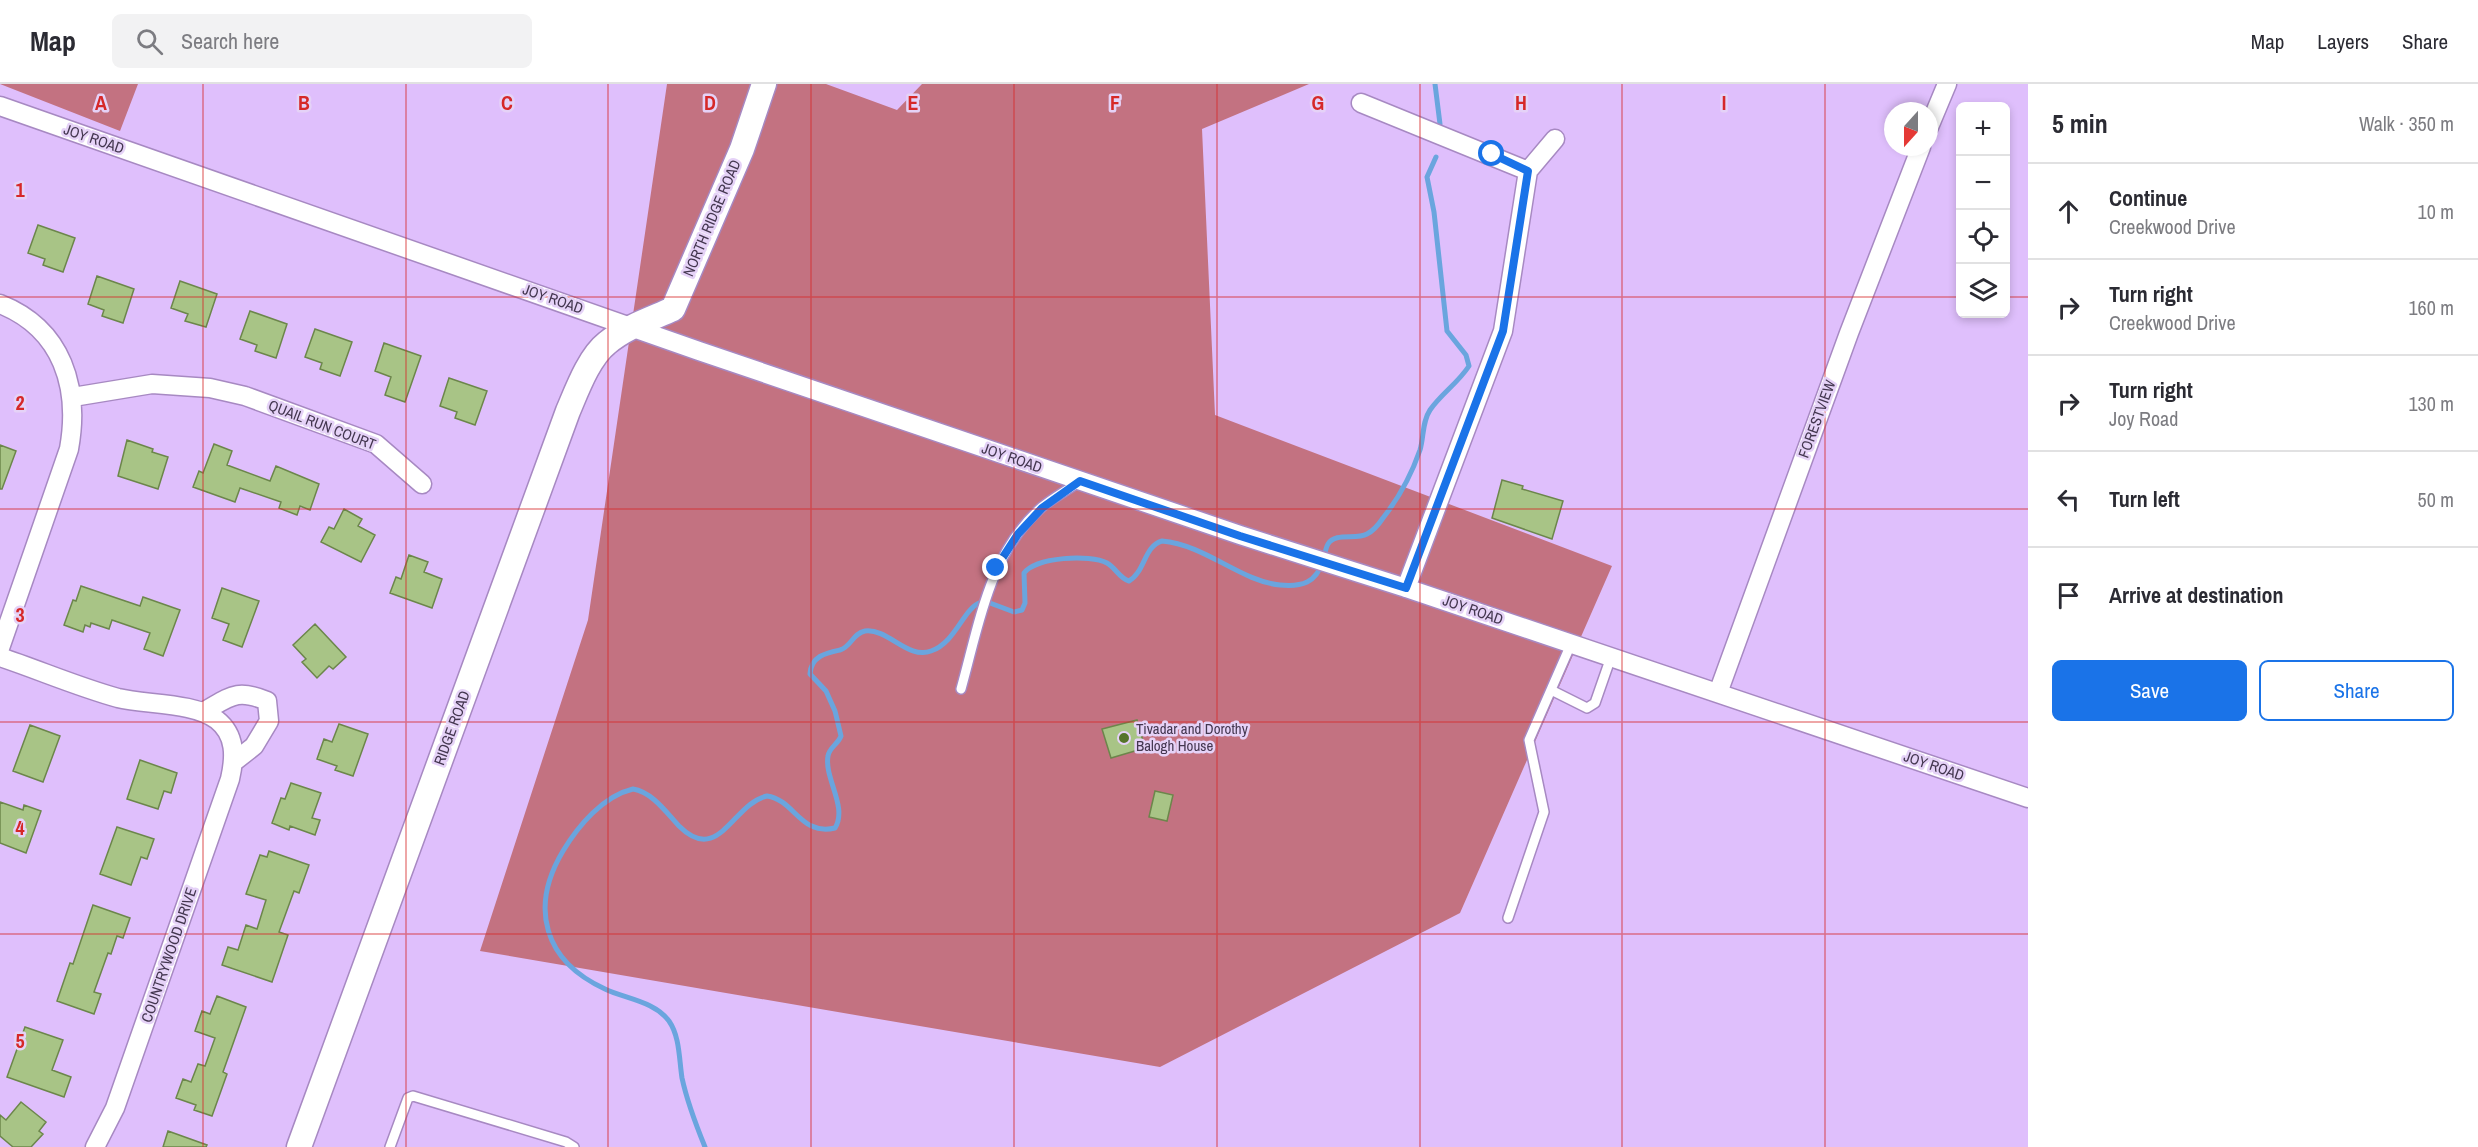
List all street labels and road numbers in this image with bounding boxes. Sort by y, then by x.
street label: JOY ROAD [61,118,127,159]
street label: NORTH RIDGE ROAD [677,156,746,279]
street label: JOY ROAD [520,278,586,319]
street label: FORESTVIEW [1793,377,1840,461]
street label: QUAIL RUN COURT [265,394,379,455]
street label: JOY ROAD [979,437,1045,478]
street label: JOY ROAD [1440,589,1506,630]
street label: RIDGE ROAD [428,688,475,768]
street label: JOY ROAD [1901,745,1967,786]
street label: COUNTRYWOOD DRIVE [136,885,201,1025]

